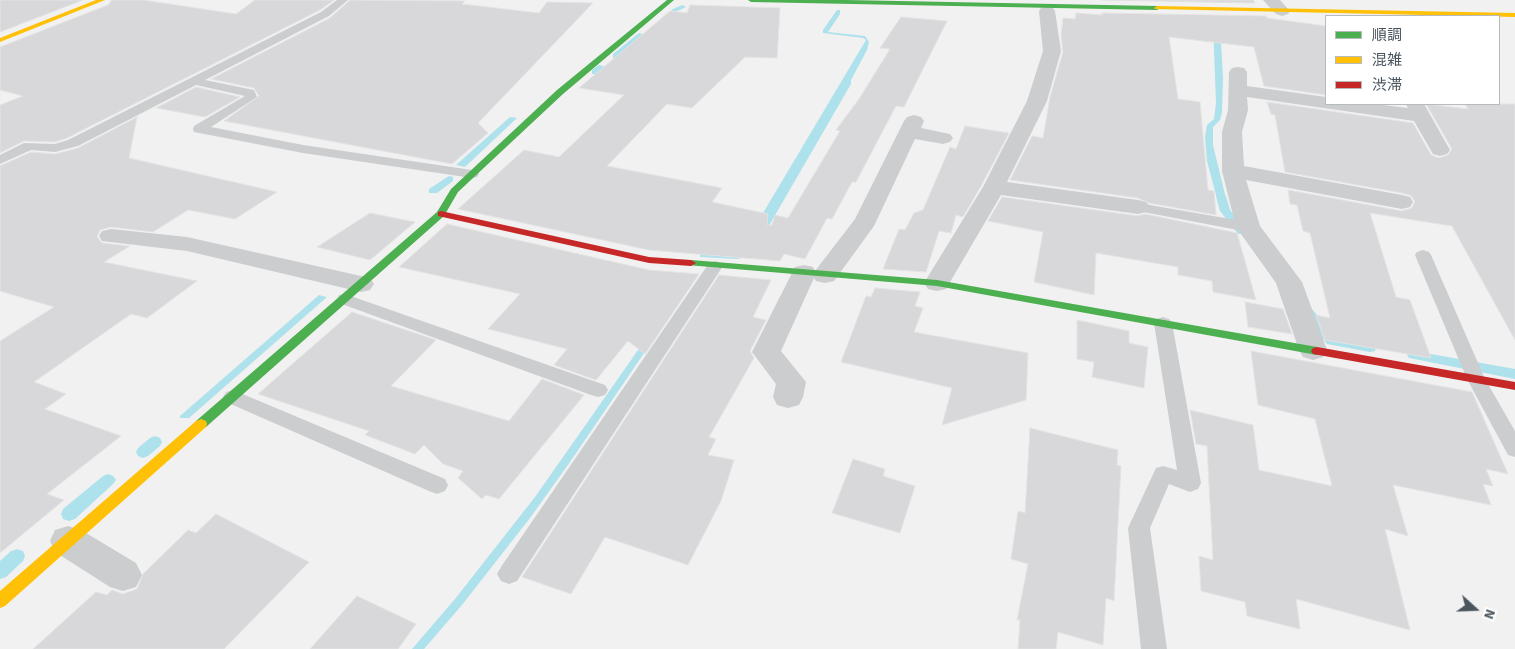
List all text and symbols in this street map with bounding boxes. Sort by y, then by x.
legend [1325,15,1500,105]
text: 順調 [1372,25,1402,46]
text: 混雑 [1372,50,1402,71]
text: 渋滞 [1372,75,1402,96]
north arrow [1450,584,1500,634]
text: N [1478,606,1500,622]

